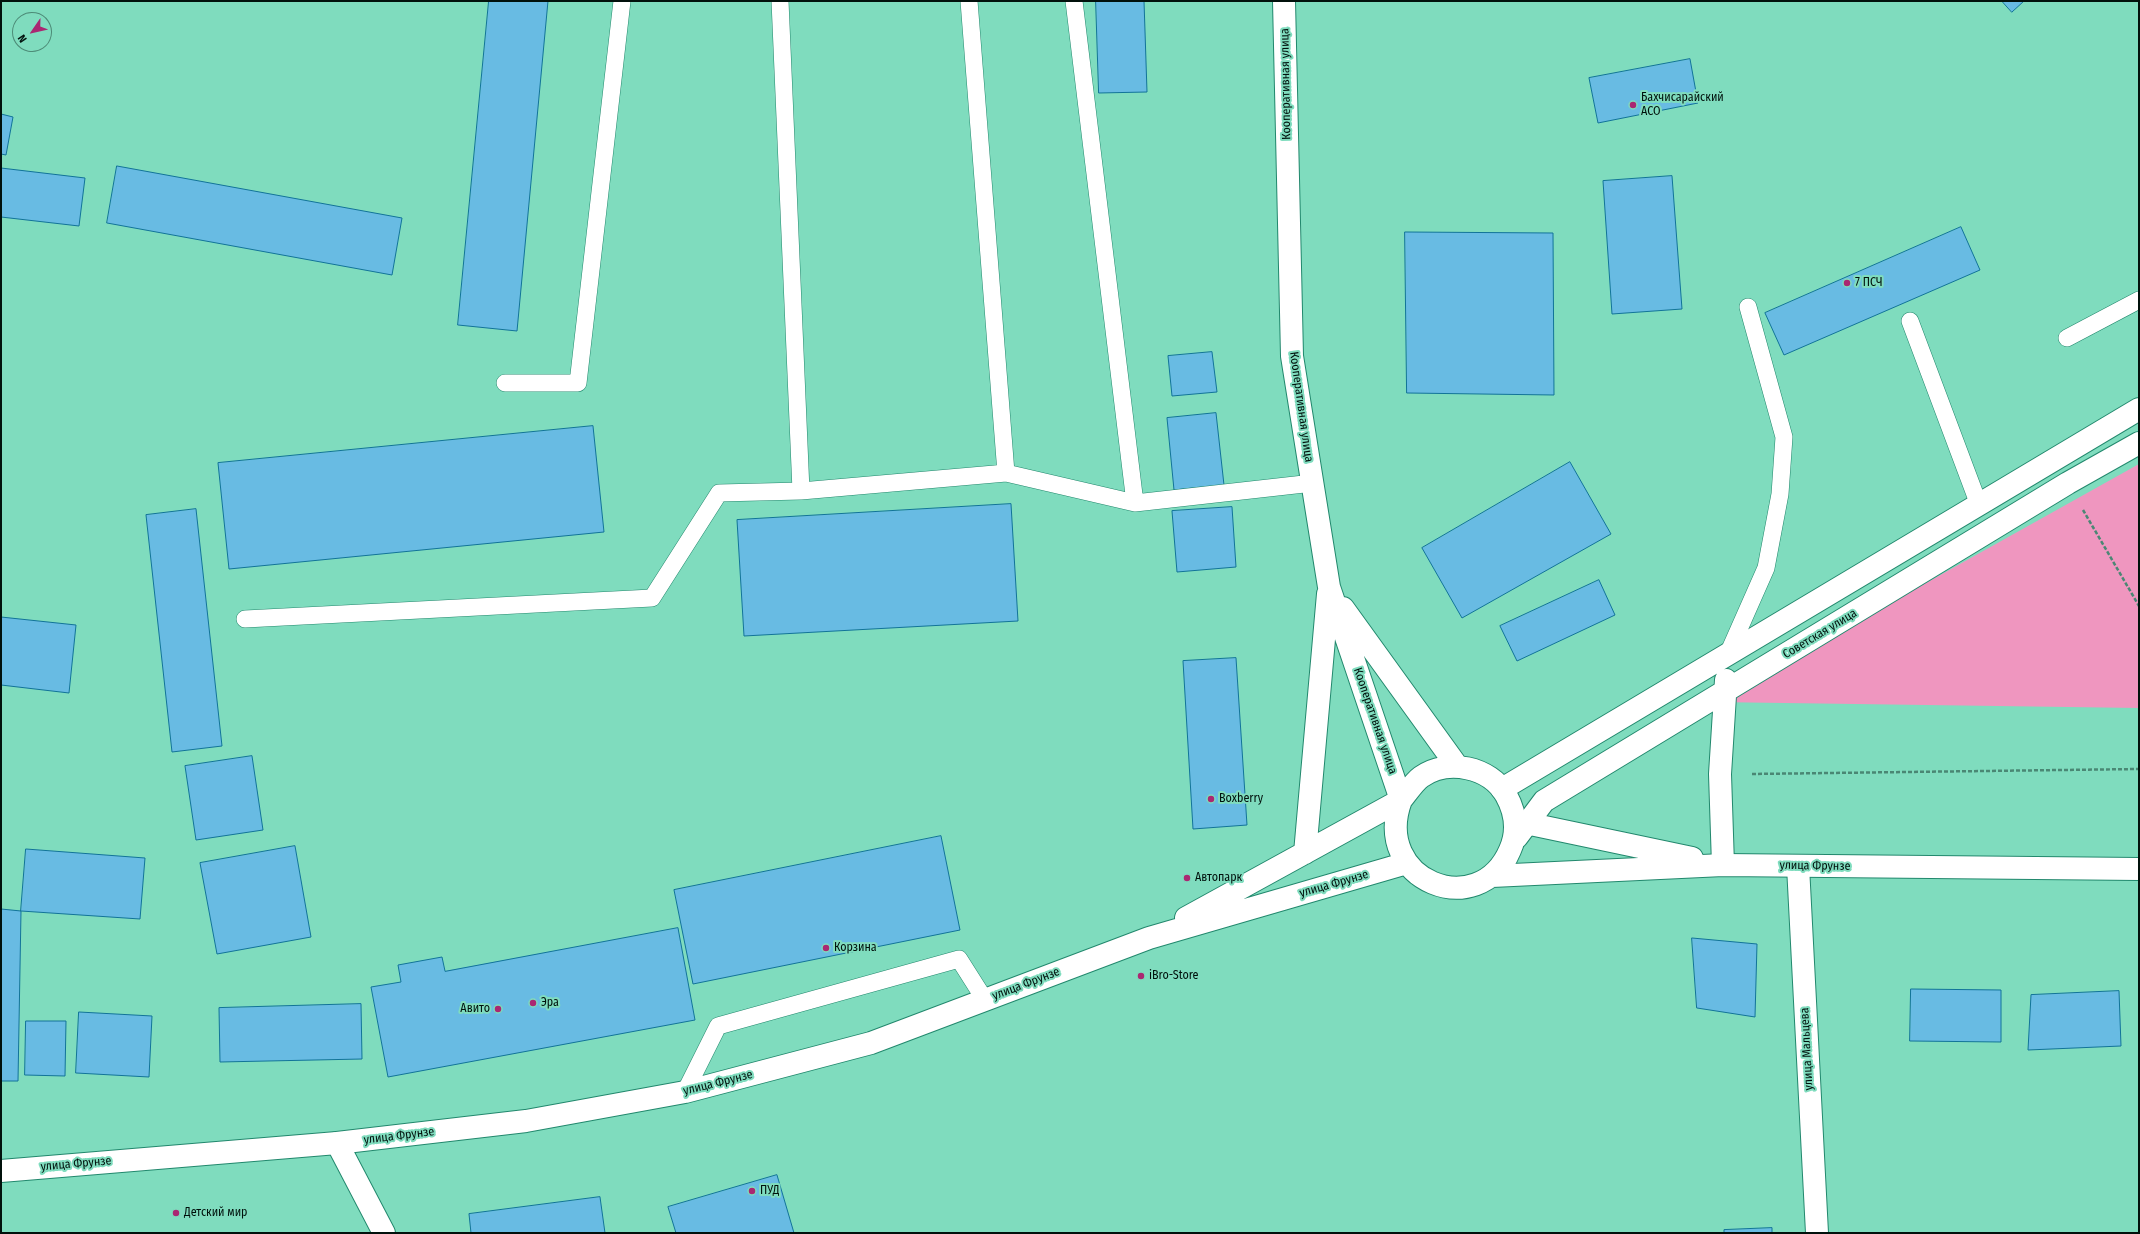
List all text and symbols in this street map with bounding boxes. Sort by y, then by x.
north arrow [12,12,52,52]
street label: Кооперативная улица [1278,28,1294,140]
text: N [15,32,30,45]
place label: Бахчисарайский АСО [1641,91,1724,119]
marker: Бахчисарайский АСО [1628,100,1638,110]
place label: 7 ПСЧ [1855,276,1882,290]
marker: 7 ПСЧ [1842,278,1852,288]
street label: Кооперативная улица [1286,351,1316,463]
street label: Советская улица [1780,606,1860,662]
street label: Кооперативная улица [1350,666,1400,776]
place label: Boxberry [1219,792,1263,806]
marker: Boxberry [1206,794,1216,804]
street label: улица Фрунзе [1779,858,1851,874]
street label: улица Фрунзе [1298,867,1370,901]
place label: Автопарк [1195,871,1242,885]
marker: Автопарк [1182,873,1192,883]
place label: Корзина [834,941,877,955]
marker: Корзина [821,943,831,953]
street label: улица Фрунзе [990,965,1062,1003]
place label: iBro-Store [1149,969,1198,983]
marker: iBro-Store [1136,971,1146,981]
place label: Эра [541,996,559,1010]
marker: Эра [528,998,538,1008]
place label: Авито [460,1002,490,1016]
marker: Авито [493,1004,503,1014]
street label: улица Мальцева [1798,1007,1816,1091]
street label: улица Фрунзе [682,1067,754,1099]
street label: улица Фрунзе [363,1125,435,1147]
street label: улица Фрунзе [40,1154,112,1174]
place label: ПУД [760,1184,779,1198]
marker: ПУД [747,1186,757,1196]
place label: Детский мир [184,1206,247,1220]
marker: Детский мир [171,1208,181,1218]

